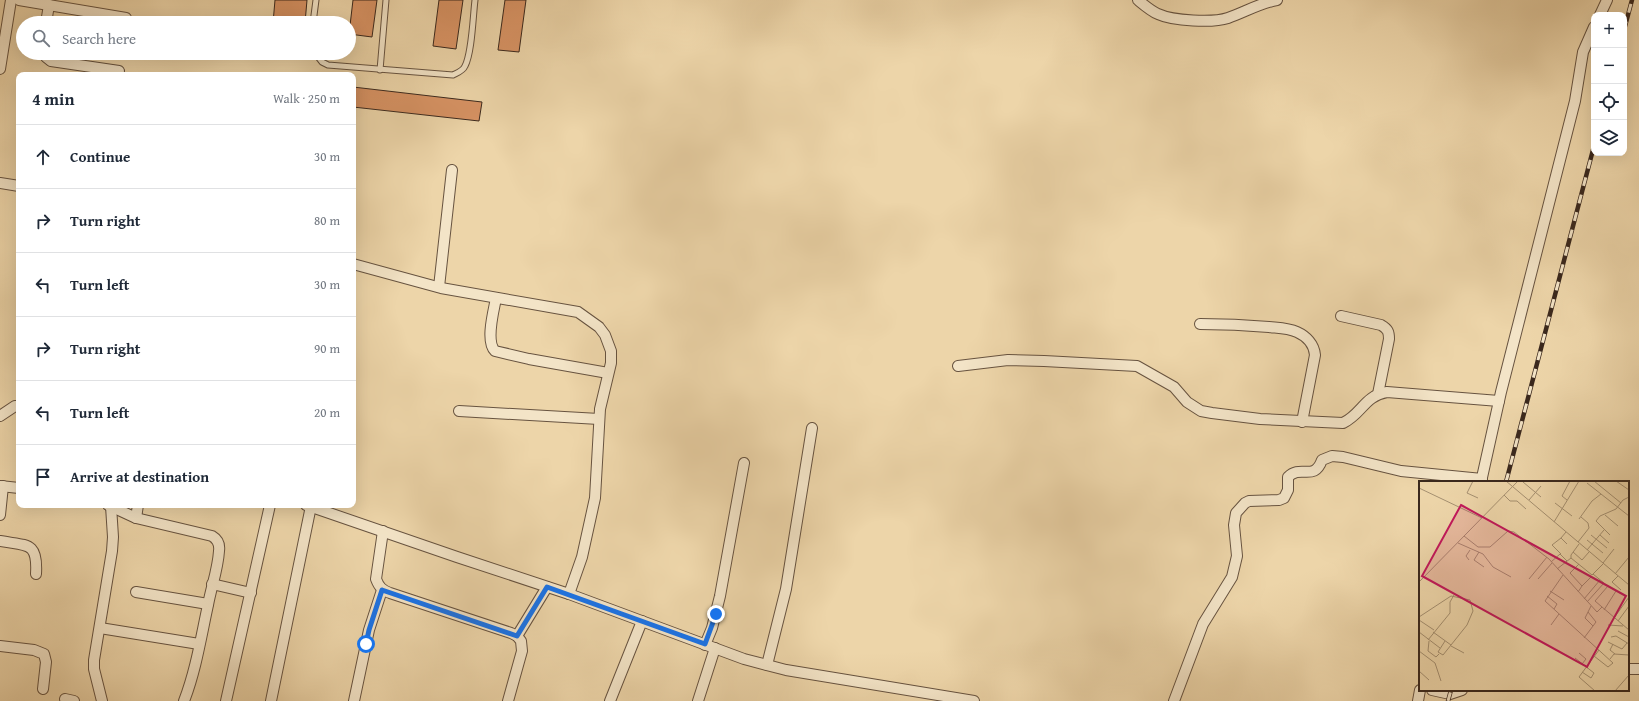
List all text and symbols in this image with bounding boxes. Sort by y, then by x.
map controls [1591,12,1627,156]
button: + [1591,12,1627,48]
search box [16,16,356,60]
icon: search [30,27,52,49]
text: Search here [62,28,136,49]
button: − [1591,48,1627,84]
button: locate [1591,84,1627,120]
text: 4 min [32,86,74,111]
text: Walk · 250 m [273,89,340,108]
button: layers [1591,120,1627,156]
icon: ahead [32,146,54,168]
text: Continue [70,146,131,167]
text: 30 m [314,147,340,166]
icon: right [32,210,54,232]
text: Turn right [70,210,141,231]
text: 80 m [314,211,340,230]
icon: left [32,274,54,296]
text: Turn left [70,274,129,295]
text: 30 m [314,275,340,294]
icon: right [32,338,54,360]
text: Turn right [70,338,141,359]
text: 90 m [314,339,340,358]
icon: left [32,402,54,424]
text: Turn left [70,402,129,423]
text: 20 m [314,403,340,422]
icon: arrive [32,466,54,488]
text: Arrive at destination [70,466,209,487]
inset map [1419,481,1629,691]
route end [707,605,725,623]
route start [357,635,375,653]

